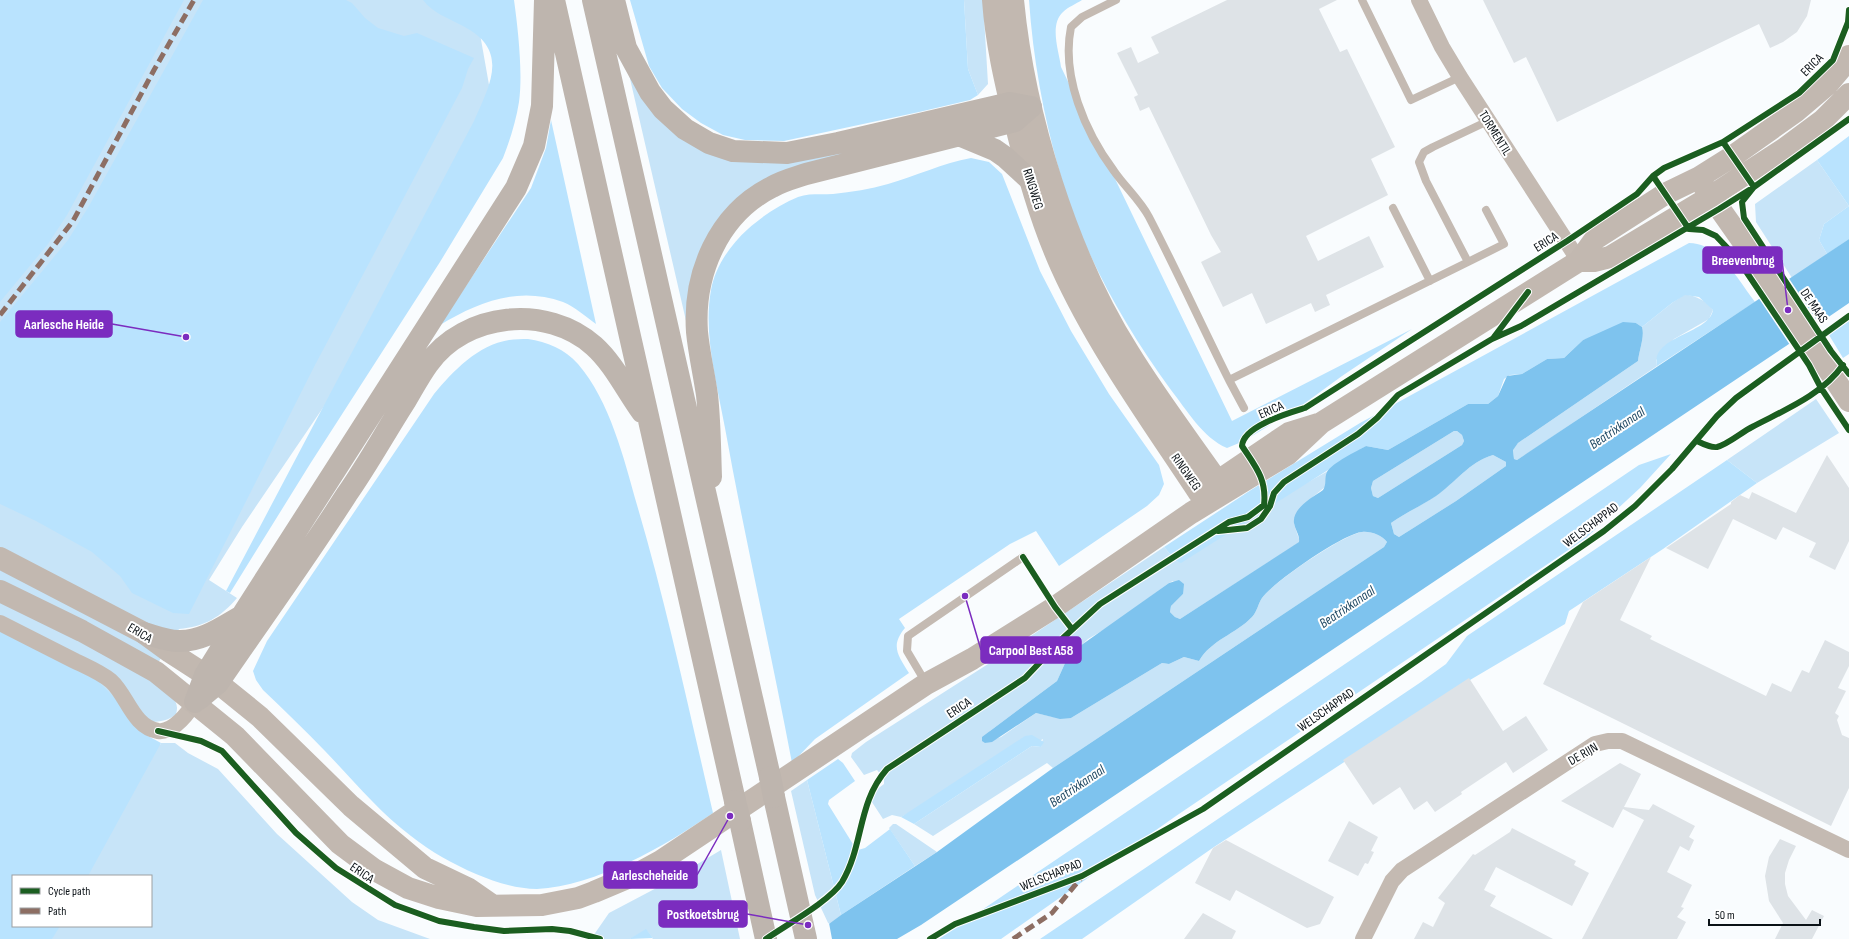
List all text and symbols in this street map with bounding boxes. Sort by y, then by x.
street label: ERICA [1797,50,1827,80]
street label: TORMENTIL [1475,108,1515,159]
street label: RINGWEG [1019,167,1047,211]
street label: ERICA [1531,228,1562,256]
callout: Breevenbrug [1703,247,1782,273]
text: Breevenbrug [1711,252,1775,269]
street label: DE MAAS [1797,286,1832,327]
callout: Aarlesche Heide [16,311,112,337]
text: Aarlesche Heide [23,316,104,333]
street label: ERICA [1256,397,1286,422]
water label: Beatrixkanaal [1586,403,1648,453]
street label: RINGWEG [1167,450,1205,494]
street label: WELSCHAPPAD [1560,499,1622,551]
water label: Beatrixkanaal [1316,582,1378,632]
street label: ERICA [125,619,156,647]
callout: Carpool Best A58 [981,637,1081,663]
text: Carpool Best A58 [989,642,1074,659]
street label: WELSCHAPPAD [1295,685,1357,735]
street label: ERICA [944,694,975,722]
street label: DE RIJN [1565,739,1601,769]
water label: Beatrixkanaal [1046,761,1108,811]
street label: WELSCHAPPAD [1018,855,1084,895]
street label: ERICA [347,859,378,887]
callout: Aarlescheheide [604,862,697,888]
text: Aarlescheheide [611,867,688,884]
legend [12,875,152,927]
text: Cycle path [48,884,90,899]
callout: Postkoetsbrug [659,901,747,927]
scale bar [1709,901,1820,927]
text: Path [48,904,66,919]
text: Postkoetsbrug [667,906,739,923]
text: 50 m [1715,908,1735,923]

